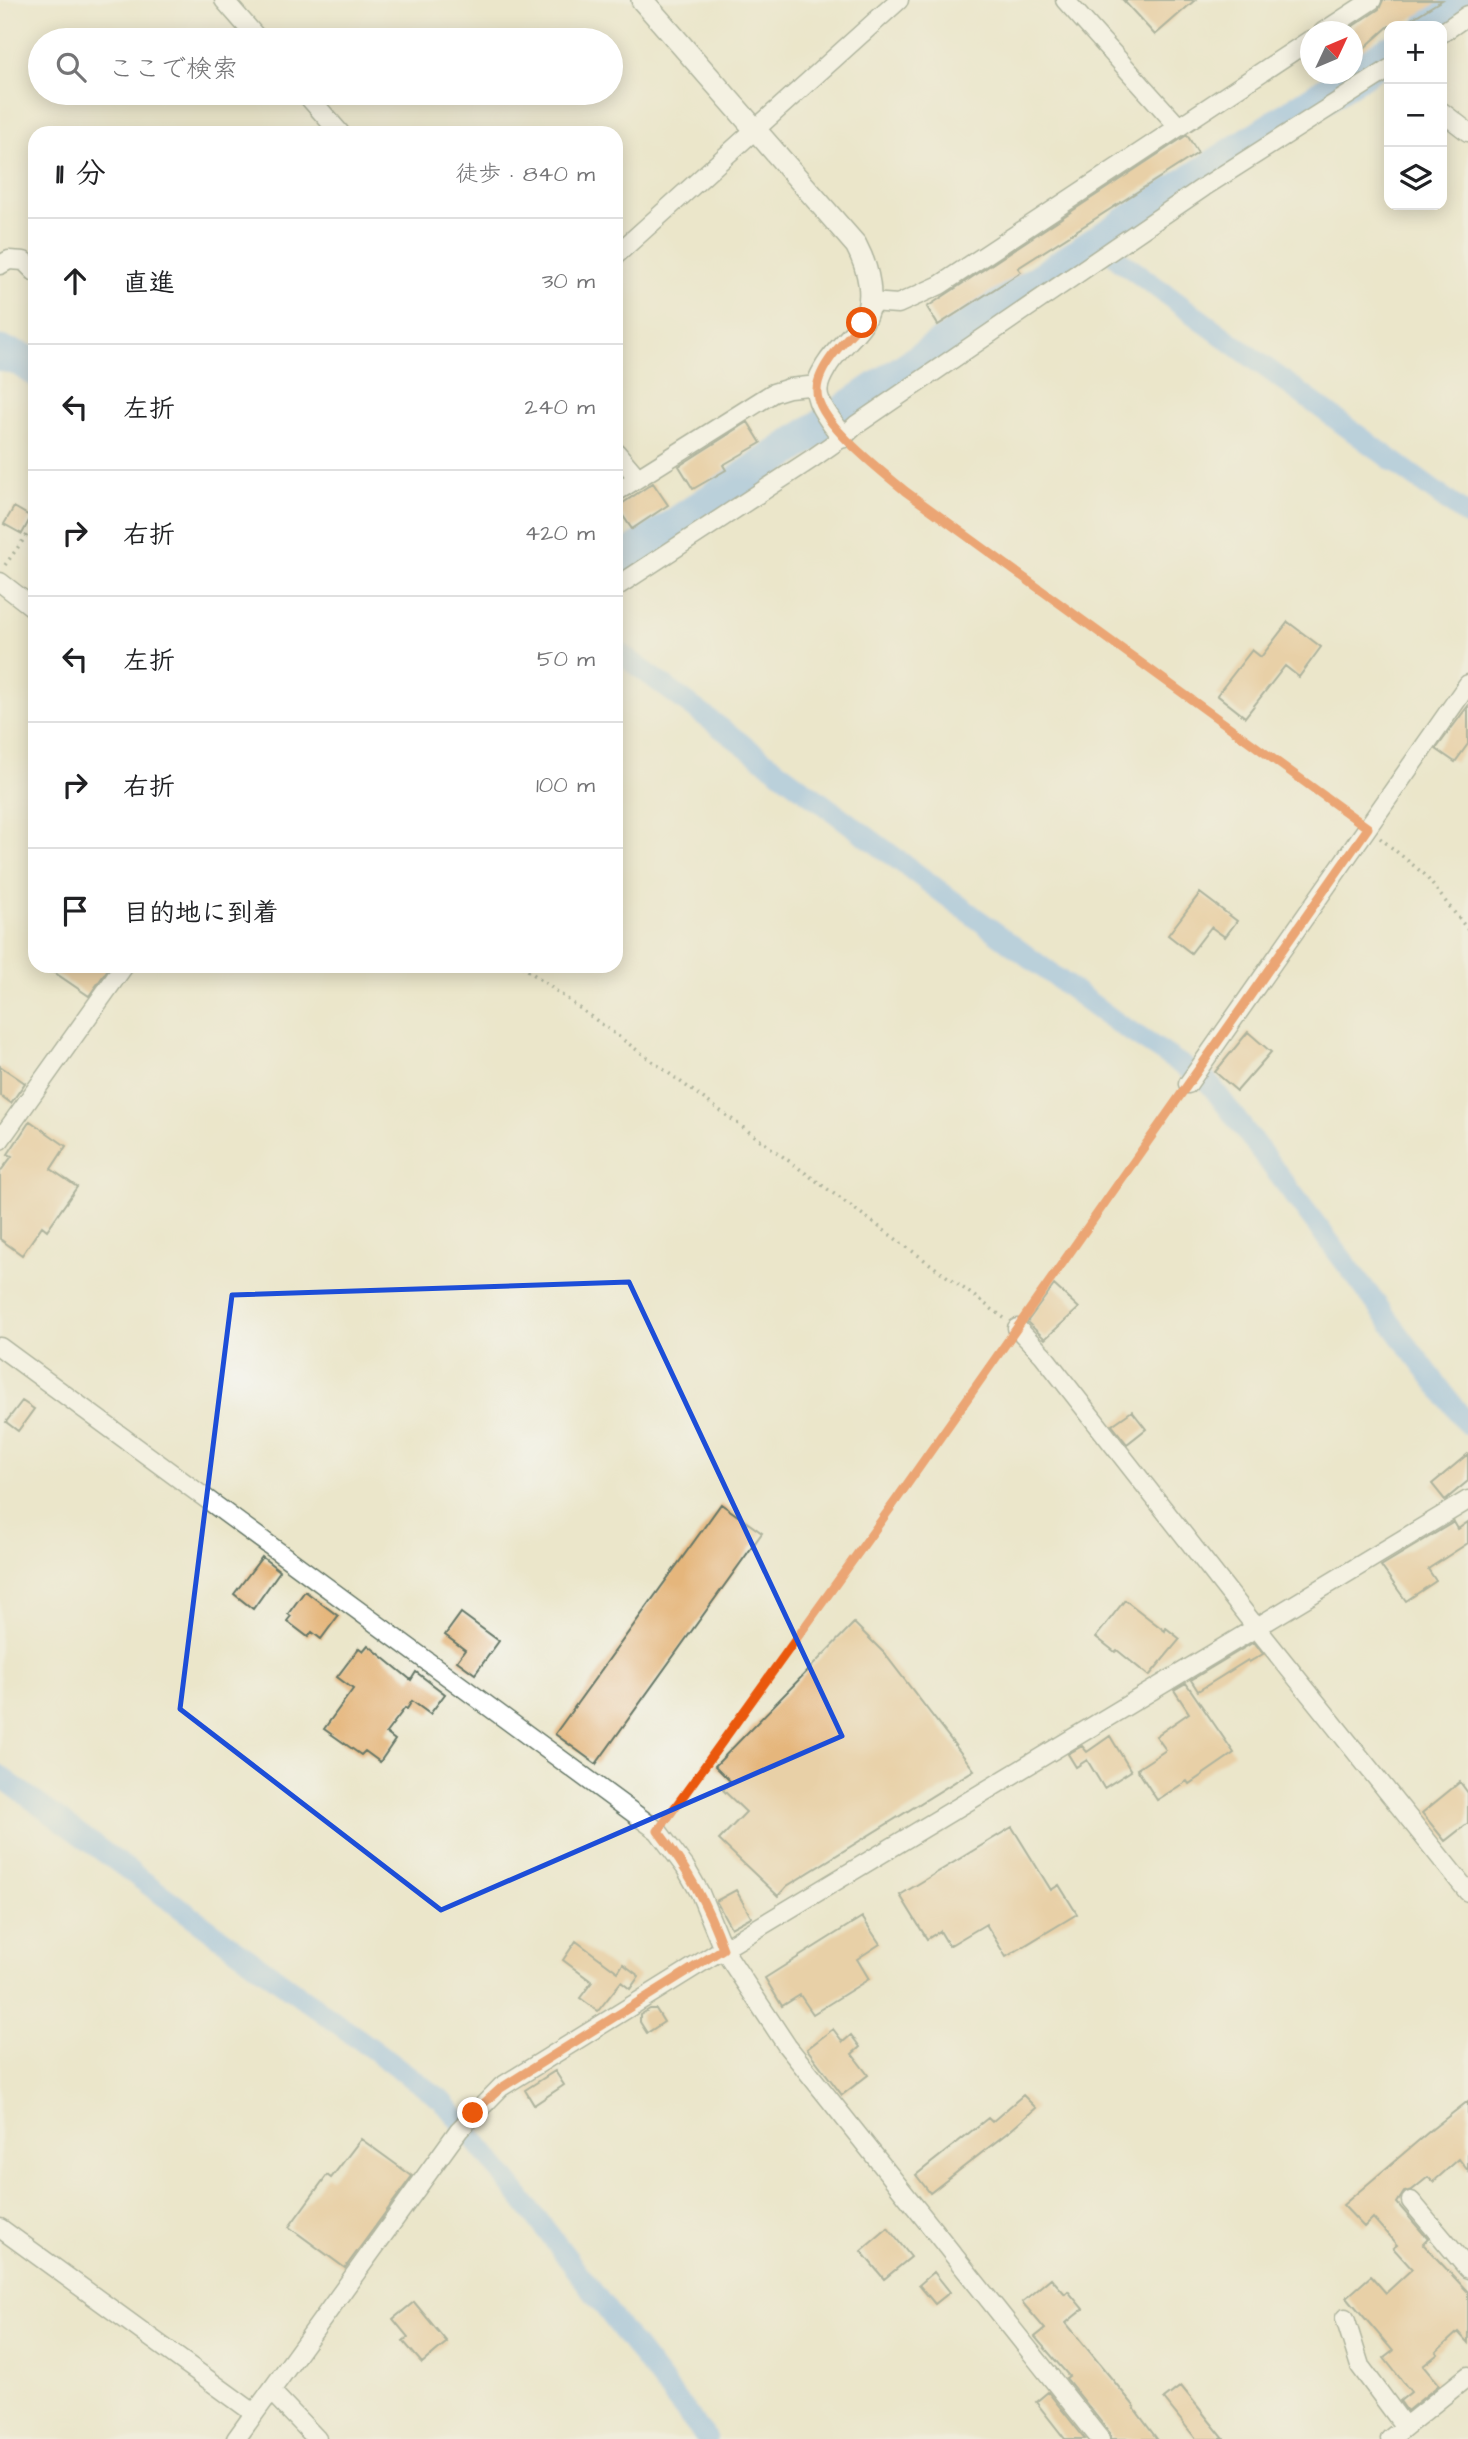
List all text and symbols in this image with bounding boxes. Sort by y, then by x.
north arrow [1300,21,1363,84]
map controls [1384,21,1447,210]
button: + [1384,21,1447,84]
search box [28,28,623,105]
icon: search [52,48,90,86]
text: ここで検索 [108,51,238,87]
button: − [1384,84,1447,147]
button: layers [1384,147,1447,210]
text: 11 分 [56,153,106,195]
text: 徒歩 · 840 m [455,158,595,190]
icon: ahead [56,262,94,300]
text: 直進 [123,265,175,301]
text: 30 m [542,265,595,297]
route start [846,307,877,338]
icon: left [56,388,94,426]
text: 左折 [123,391,175,427]
text: 240 m [525,391,595,423]
icon: right [56,514,94,552]
text: 右折 [123,517,175,553]
text: 420 m [525,517,595,549]
icon: left [56,640,94,678]
text: 左折 [123,643,175,679]
text: 50 m [537,643,595,675]
icon: right [56,766,94,804]
text: 右折 [123,769,175,805]
text: 100 m [536,769,595,801]
icon: arrive [56,892,94,930]
text: 目的地に到着 [123,895,279,931]
route end [457,2097,488,2128]

